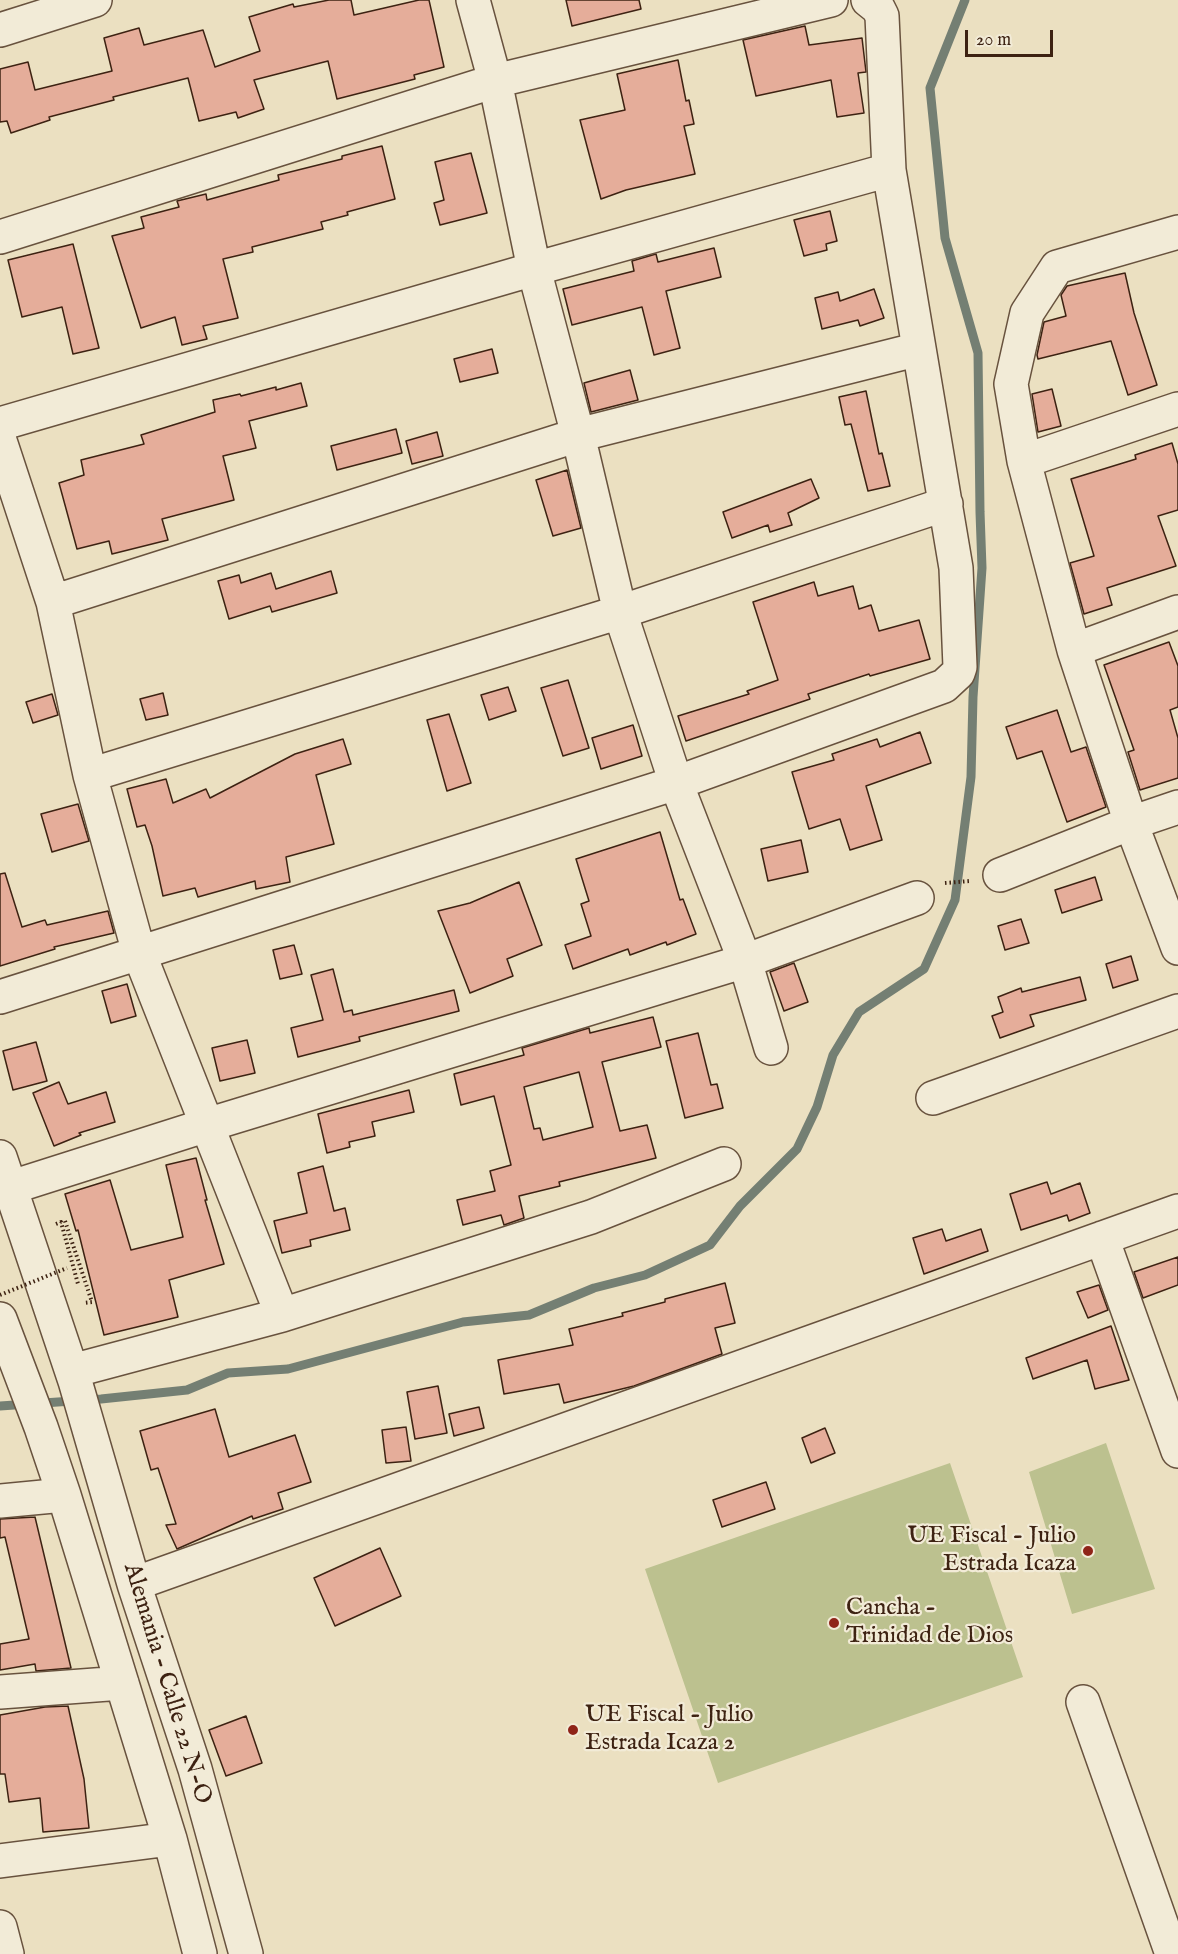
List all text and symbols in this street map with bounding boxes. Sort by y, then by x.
scale bar [968,18,1056,56]
text: 20 m [976,29,1011,52]
place label: UE Fiscal - Julio Estrada Icaza [907,1523,1076,1579]
marker: UE Fiscal - Julio Estrada Icaza [1081,1544,1095,1558]
street label: Alemania - Calle 22 N-O [116,1560,216,1808]
place label: Cancha - Trinidad de Dios [846,1595,1013,1651]
marker: Cancha - Trinidad de Dios [827,1616,841,1630]
place label: UE Fiscal - Julio Estrada Icaza 2 [585,1702,754,1758]
marker: UE Fiscal - Julio Estrada Icaza 2 [566,1723,580,1737]

